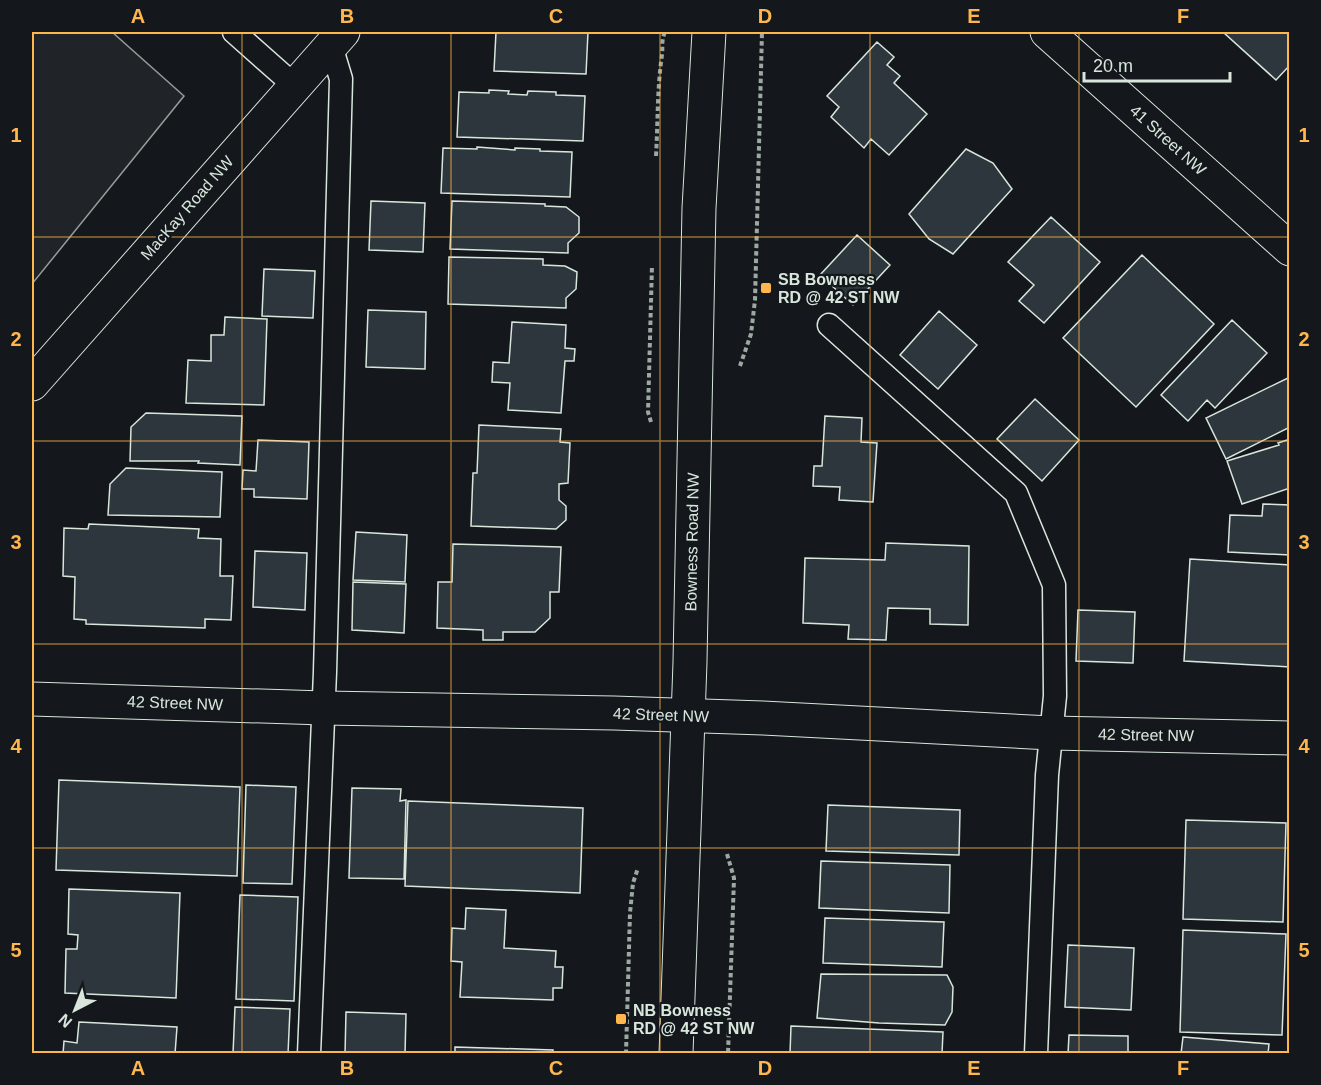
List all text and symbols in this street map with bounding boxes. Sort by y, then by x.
text: A [131,5,145,27]
text: B [340,5,354,27]
text: C [549,5,563,27]
text: D [758,5,772,27]
text: E [967,5,981,27]
text: F [1177,5,1189,27]
scale bar [1084,45,1230,83]
text: 20 m [1093,56,1133,76]
street label: 41 Street NW [1127,102,1210,179]
text: 1 [10,124,22,146]
text: 1 [1298,124,1310,146]
street label: MacKay Road NW [137,152,237,263]
place label: SB Bowness RD @ 42 ST NW [778,271,900,306]
marker: SB Bowness RD @ 42 ST NW [759,281,773,295]
text: 2 [10,328,22,350]
text: 2 [1298,328,1310,350]
street label: Bowness Road NW [682,472,702,611]
text: 3 [10,531,22,553]
text: 3 [1298,531,1310,553]
street label: 42 Street NW [127,693,224,713]
street label: 42 Street NW [613,705,710,725]
street label: 42 Street NW [1098,726,1195,744]
text: 4 [10,735,22,757]
text: 4 [1298,735,1310,757]
text: 5 [10,939,22,961]
text: 5 [1298,939,1310,961]
north arrow [45,980,105,1040]
place label: NB Bowness RD @ 42 ST NW [633,1002,755,1037]
text: N [55,1011,75,1031]
marker: NB Bowness RD @ 42 ST NW [614,1012,628,1026]
text: A [131,1057,145,1079]
text: B [340,1057,354,1079]
text: C [549,1057,563,1079]
text: D [758,1057,772,1079]
text: E [967,1057,981,1079]
text: F [1177,1057,1189,1079]

